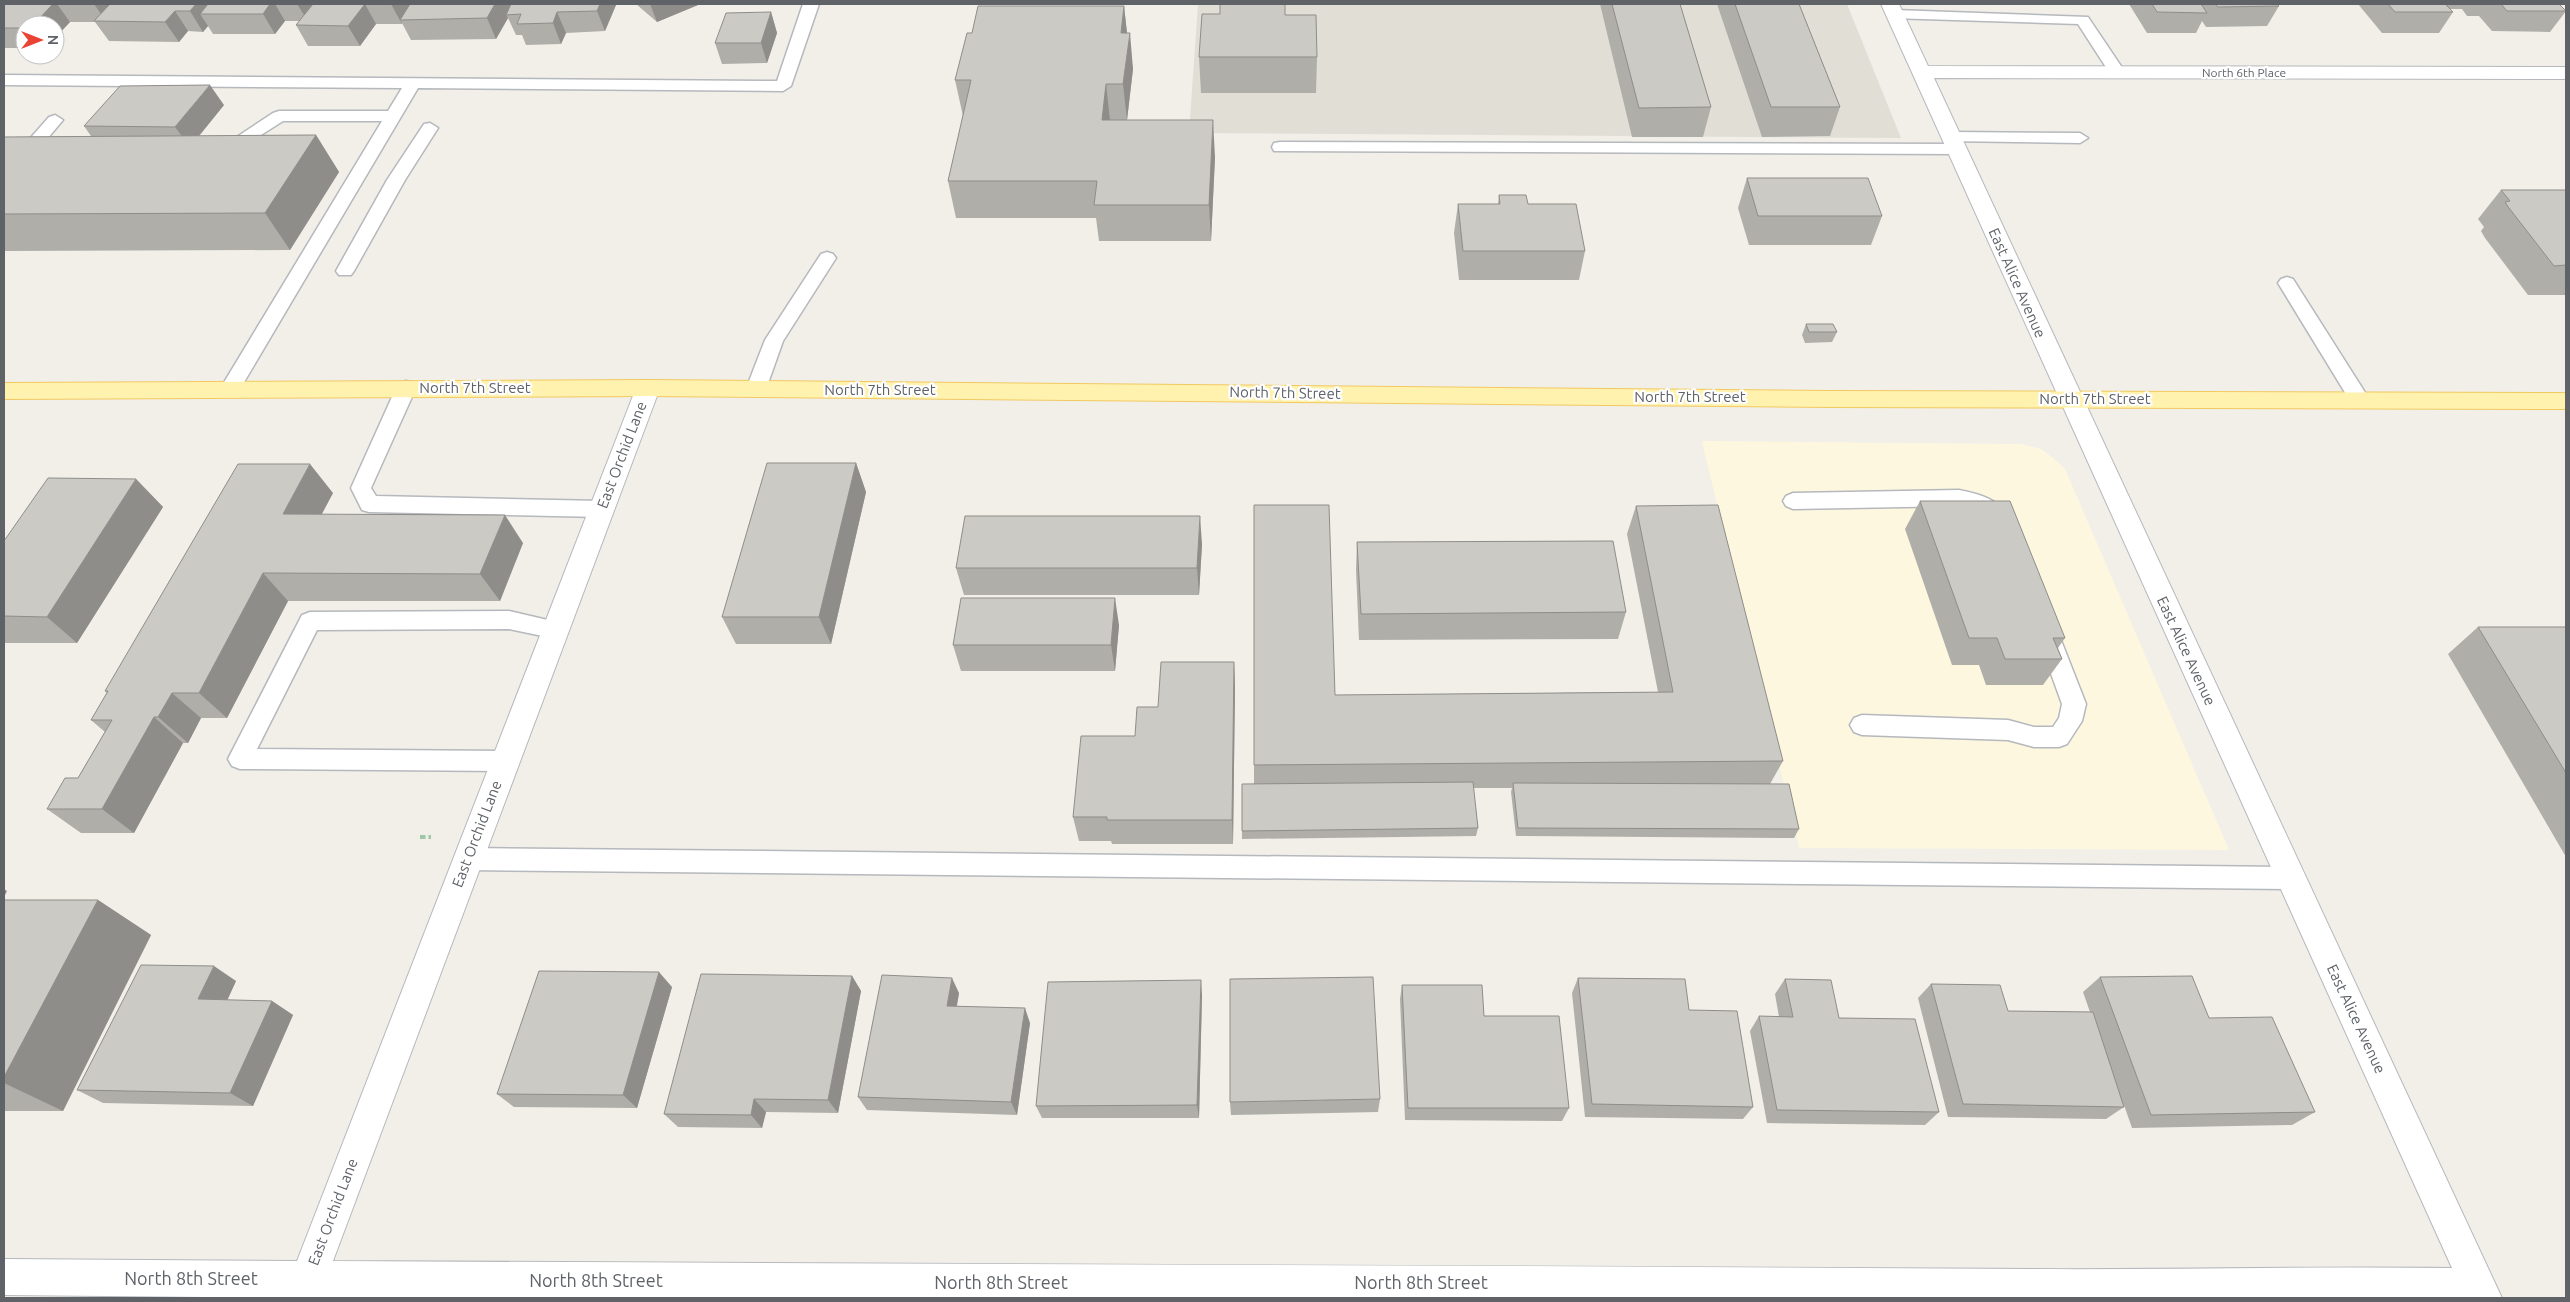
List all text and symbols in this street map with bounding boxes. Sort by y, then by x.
north arrow [15,15,65,65]
text: N [45,35,61,45]
street label: North 6th Place [2202,66,2286,79]
street label: East Alice Avenue [1986,225,2049,340]
street label: North 7th Street [419,379,531,396]
street label: North 7th Street [824,381,936,398]
street label: North 7th Street [1229,383,1341,402]
street label: North 7th Street [1634,388,1746,405]
street label: North 7th Street [2039,390,2151,407]
street label: East Orchid Lane [593,399,650,511]
street label: East Alice Avenue [2154,594,2219,708]
street label: East Orchid Lane [448,778,505,890]
street label: East Alice Avenue [2324,962,2389,1076]
street label: East Orchid Lane [304,1156,361,1268]
street label: North 8th Street [124,1268,258,1288]
street label: North 8th Street [529,1270,663,1290]
street label: North 8th Street [934,1272,1068,1292]
street label: North 8th Street [1354,1272,1488,1292]

